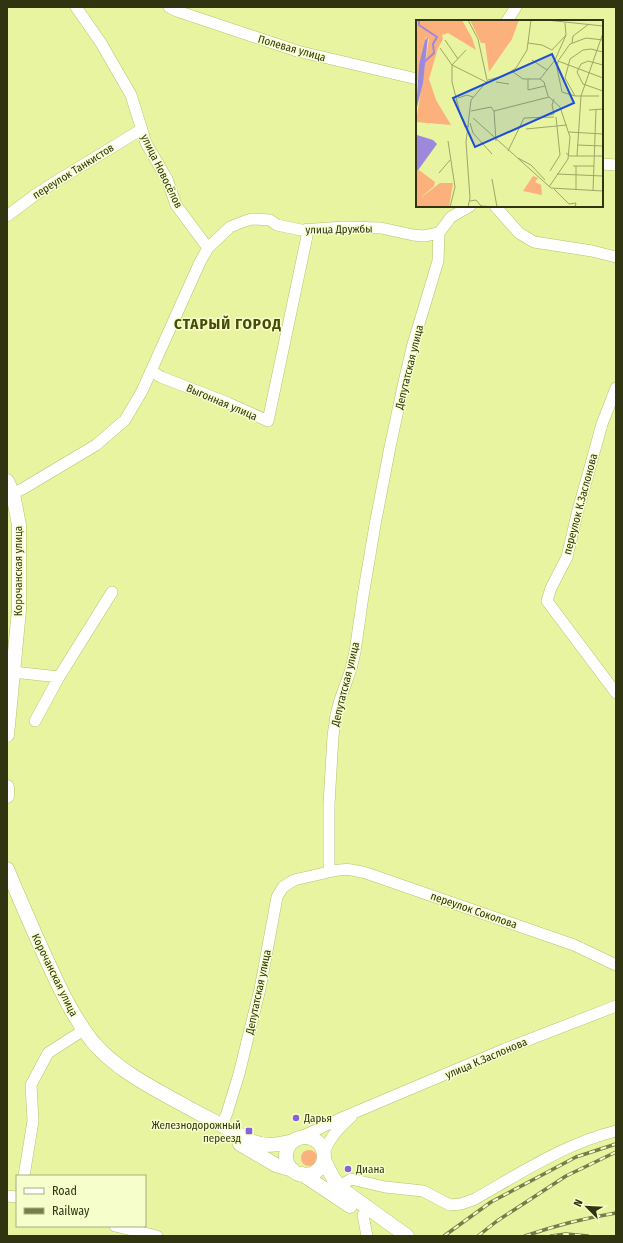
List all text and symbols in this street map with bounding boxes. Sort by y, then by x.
inset map [416,20,603,207]
street label: Полевая улица [257,33,327,64]
street label: улица Новосёлов [138,132,185,210]
street label: переулок Танкистов [30,141,116,202]
street label: улица Дружбы [305,222,373,237]
district label: СТАРЫЙ ГОРОД [174,315,282,333]
street label: Депутатская улица [392,324,426,412]
street label: Выгонная улица [184,382,259,423]
street label: переулок К.Заслонова [561,452,600,556]
street label: Корочанская улица [12,526,25,616]
street label: Депутатская улица [328,641,362,729]
street label: переулок Соколова [429,890,519,931]
street label: Корочанская улица [29,932,80,1019]
street label: Депутатская улица [243,948,274,1037]
street label: улица К.Заслонова [443,1035,529,1082]
place label: Дарья [303,1112,332,1125]
marker: Дарья [291,1113,301,1123]
place label: Железнодорожный переезд [151,1119,241,1145]
marker: Железнодорожный переезд [244,1126,254,1136]
place label: Диана [355,1163,385,1176]
marker: Диана [343,1164,353,1174]
legend [16,1175,146,1227]
text: Road [52,1184,77,1198]
north arrow [567,1187,607,1227]
text: N [571,1197,586,1209]
text: Railway [52,1204,90,1218]

